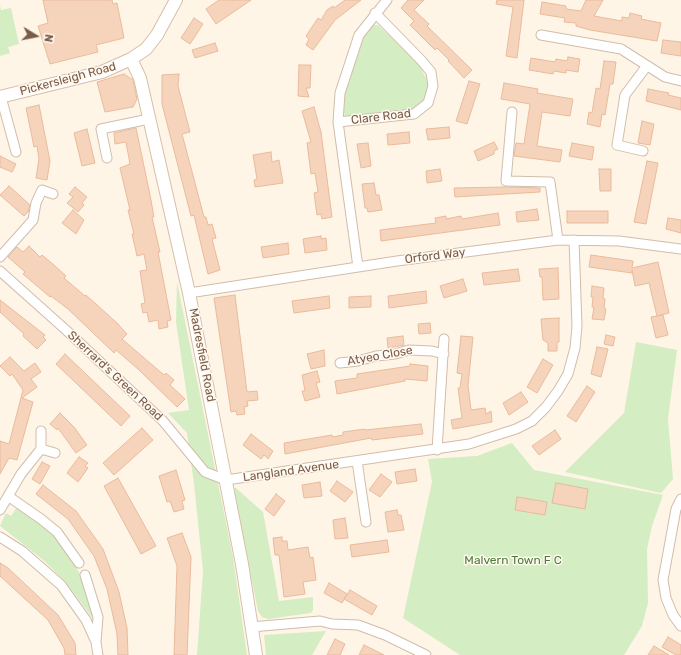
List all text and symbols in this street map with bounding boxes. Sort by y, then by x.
north arrow [16,16,56,56]
text: N [41,33,55,43]
street label: Pickersleigh Road [18,59,118,99]
street label: Clare Road [350,106,412,128]
street label: Orford Way [404,245,466,267]
street label: Madresfield Road [186,307,218,403]
street label: Sherrard's Green Road [64,328,166,424]
street label: Atyeo Close [346,343,414,369]
street label: Langland Avenue [242,457,340,485]
park label: Malvern Town F C [464,554,562,568]

